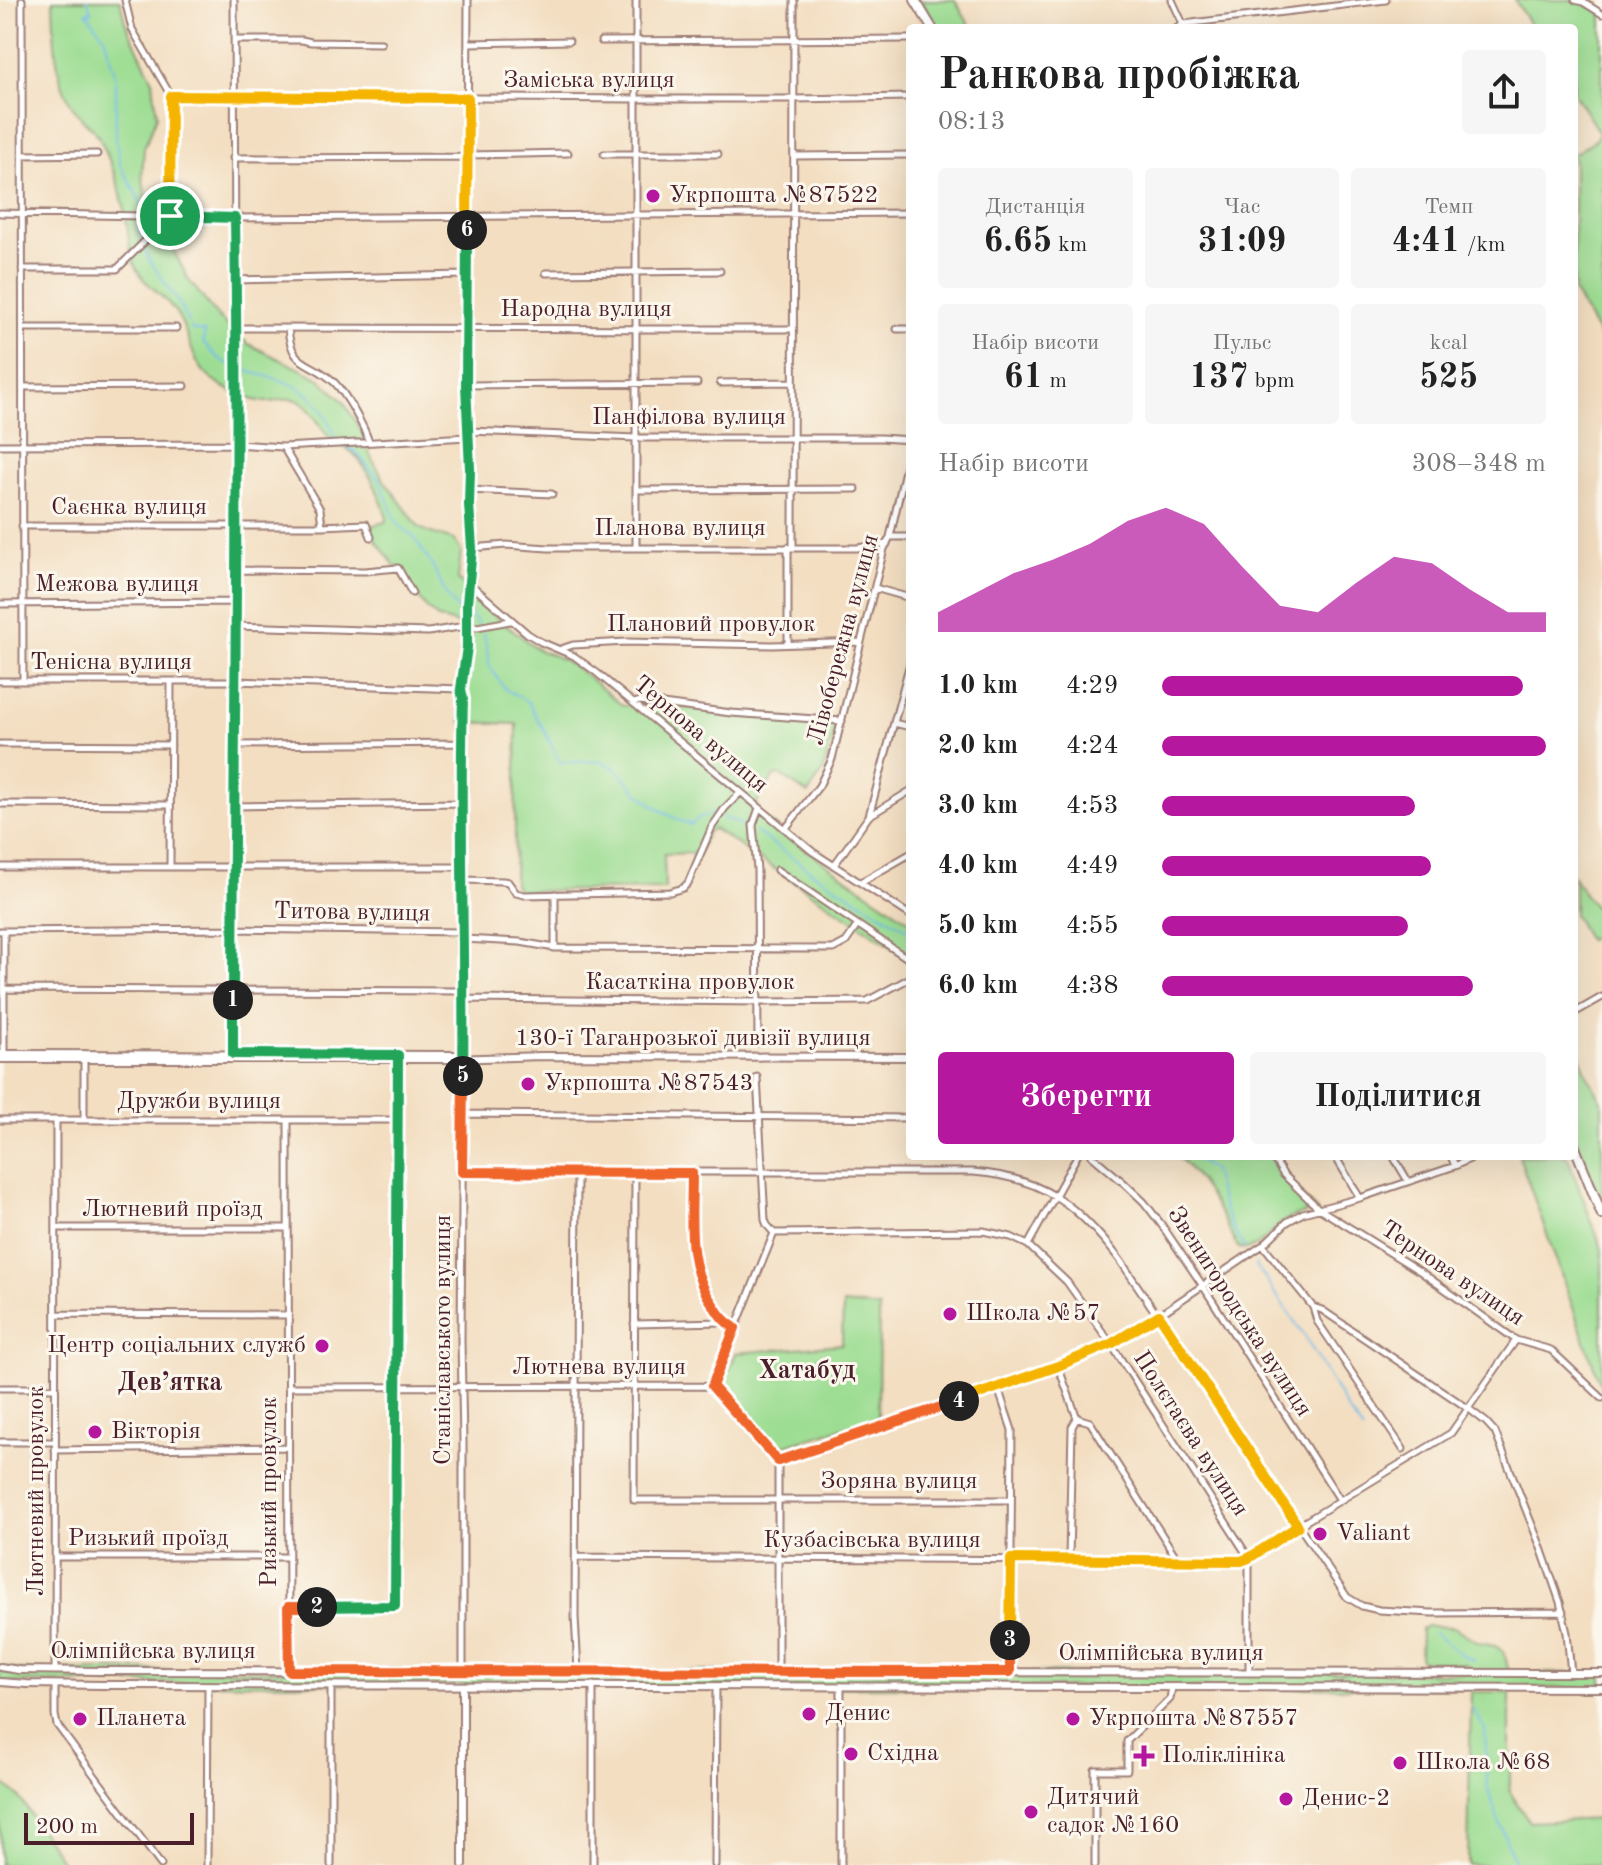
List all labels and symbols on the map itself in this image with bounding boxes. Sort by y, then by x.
street label: Заміська вулиця [503,69,675,93]
pin [136,182,204,250]
place label: Укрпошта №87522 [669,184,878,208]
marker: Укрпошта №87522 [644,187,662,205]
pin: 6 [447,210,487,250]
street label: Народна вулиця [500,298,672,322]
street label: Панфілова вулиця [592,406,786,430]
street label: Саєнка вулиця [51,496,207,520]
street label: Планова вулиця [594,517,766,541]
street label: Лівобережна вулиця [804,532,884,748]
street label: Межова вулиця [35,573,199,597]
street label: Плановий провулок [607,613,815,637]
street label: Тенісна вулиця [30,651,192,675]
street label: Тернова вулиця [628,672,772,798]
street label: Титова вулиця [273,900,431,926]
street label: Касаткіна провулок [585,971,795,995]
pin: 1 [213,980,253,1020]
street label: 130-ї Таганрозької дивізії вулиця [515,1027,871,1051]
pin: 5 [443,1056,483,1096]
place label: Укрпошта №87543 [544,1072,753,1096]
marker: Укрпошта №87543 [519,1075,537,1093]
street label: Дружби вулиця [117,1090,281,1114]
street label: Лютневий проїзд [82,1198,263,1222]
street label: Звенигородська вулиця [1162,1203,1316,1421]
street label: Станіславського вулиця [432,1215,456,1465]
street label: Тернова вулиця [1376,1217,1528,1331]
place label: Школа №57 [966,1302,1101,1326]
marker: Школа №57 [941,1305,959,1323]
place label: Центр соціальних служб [47,1334,306,1358]
marker: Центр соціальних служб [313,1337,331,1355]
street label: Полєтаєва вулиця [1128,1347,1252,1521]
street label: Лютнева вулиця [512,1356,686,1380]
district label: Хатабуд [758,1358,856,1384]
district label: Дев’ятка [117,1370,223,1396]
pin: 4 [939,1381,979,1421]
street label: Лютневий провулок [25,1386,49,1596]
street label: Ризький провулок [258,1397,282,1587]
place label: Вікторія [111,1420,201,1444]
marker: Вікторія [86,1423,104,1441]
street label: Зоряна вулиця [820,1470,978,1494]
place label: Valiant [1336,1522,1411,1546]
marker: Valiant [1311,1525,1329,1543]
street label: Ризький проїзд [68,1527,229,1551]
street label: Кузбасівська вулиця [763,1529,981,1553]
pin: 2 [297,1587,337,1627]
pin: 3 [990,1620,1030,1660]
street label: Олімпійська вулиця [50,1640,256,1664]
street label: Олімпійська вулиця [1058,1642,1264,1666]
place label: Денис [825,1702,890,1726]
marker: Денис [800,1705,818,1723]
place label: Планета [96,1707,186,1731]
place label: Укрпошта №87557 [1089,1707,1298,1731]
marker: Планета [71,1710,89,1728]
marker: Укрпошта №87557 [1064,1710,1082,1728]
place label: Східна [867,1742,939,1766]
place label: Поліклініка [1162,1744,1286,1768]
marker: Східна [842,1745,860,1763]
marker: Поліклініка [1133,1745,1155,1767]
place label: Школа №68 [1416,1751,1551,1775]
marker: Школа №68 [1391,1754,1409,1772]
place label: Дитячий садок №160 [1047,1786,1179,1838]
place label: Денис-2 [1302,1787,1390,1811]
marker: Денис-2 [1277,1790,1295,1808]
marker: Дитячий садок №160 [1022,1803,1040,1821]
scale bar [24,1809,194,1845]

